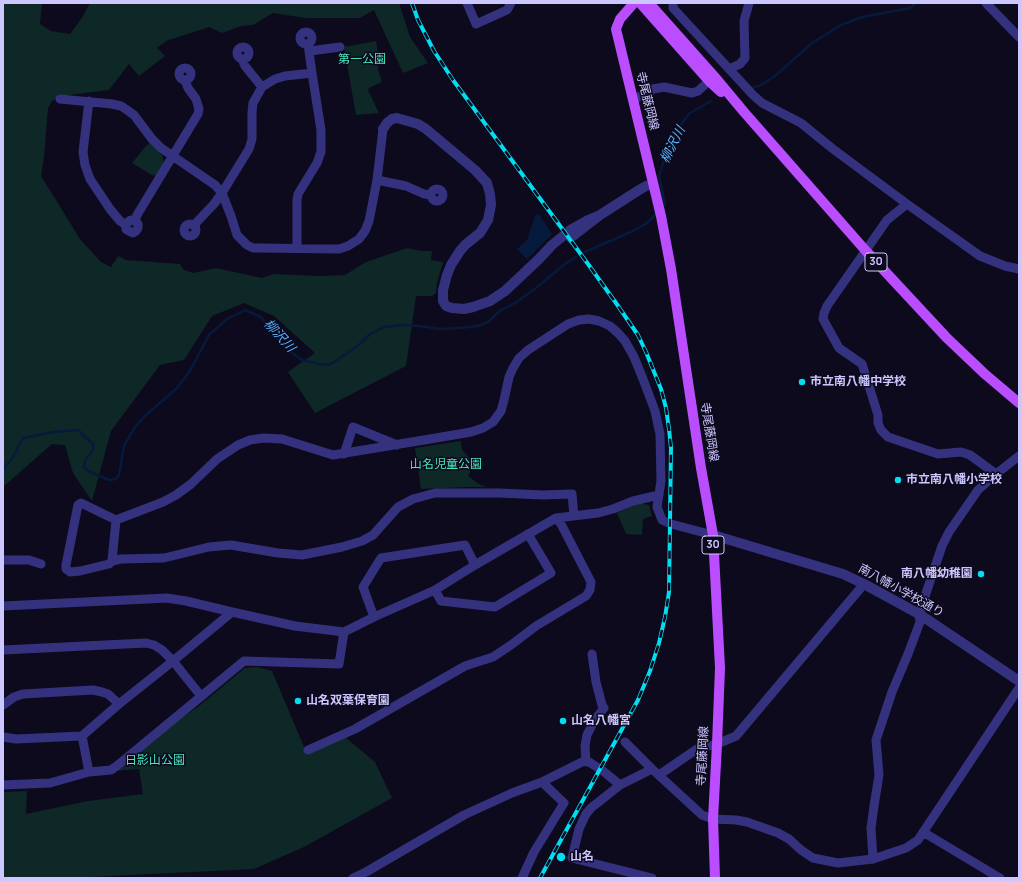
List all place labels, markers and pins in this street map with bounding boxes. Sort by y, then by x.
place label: 市立南八幡中学校 [810,375,906,389]
marker: 市立南八幡中学校 [797,377,807,387]
place label: 市立南八幡小学校 [906,473,1002,487]
marker: 市立南八幡小学校 [893,475,903,485]
place label: 南八幡幼稚園 [901,567,973,581]
marker: 南八幡幼稚園 [976,569,986,579]
place label: 山名双葉保育園 [306,694,390,708]
marker: 山名双葉保育園 [293,696,303,706]
place label: 山名八幡宮 [571,714,631,728]
marker: 山名八幡宮 [558,716,568,726]
place label: 山名 [570,850,594,864]
marker: 山名 [555,851,567,863]

